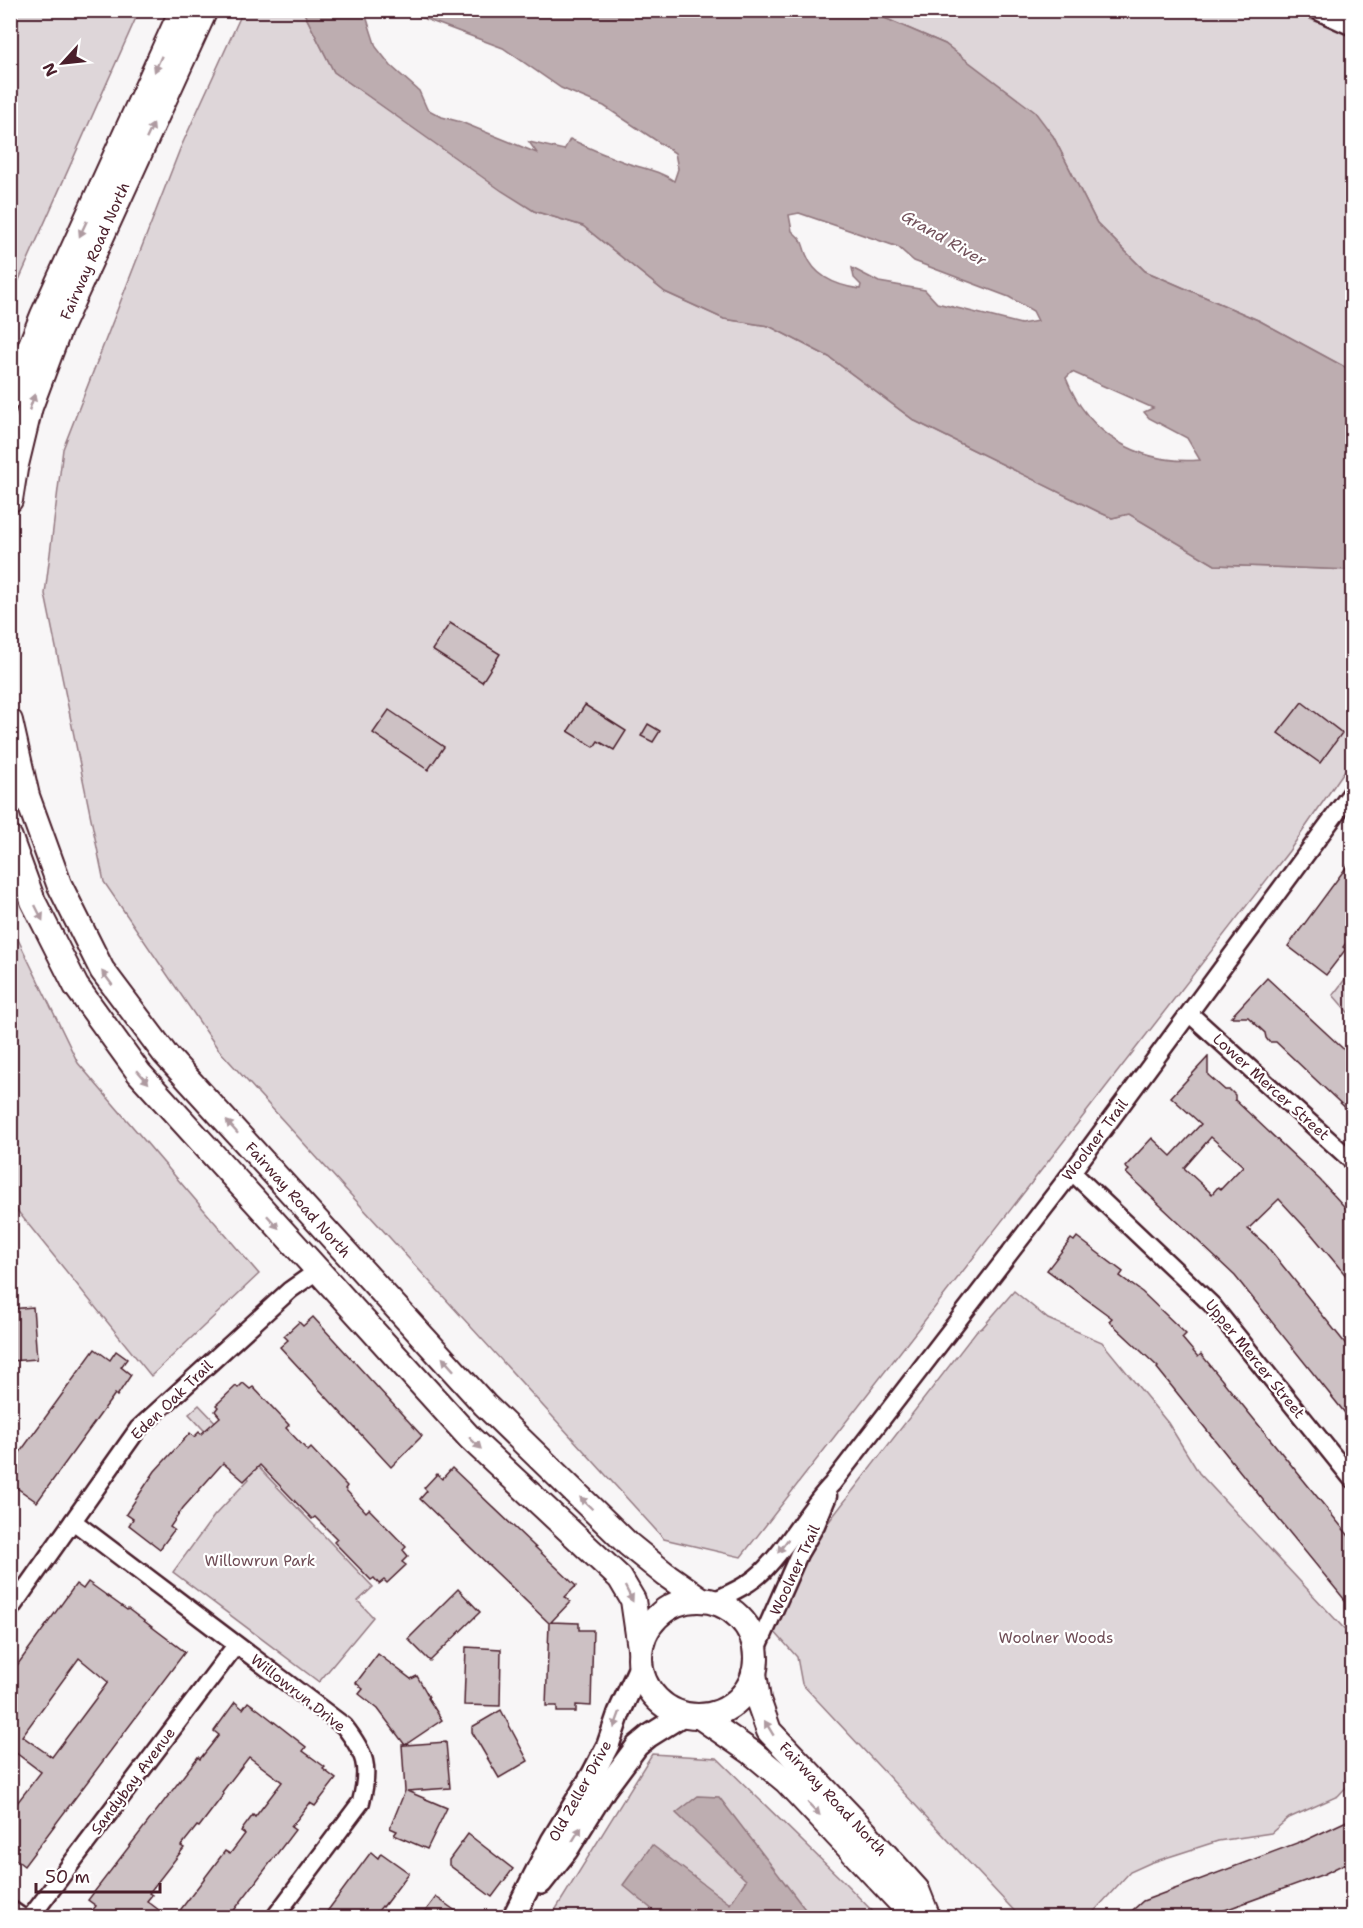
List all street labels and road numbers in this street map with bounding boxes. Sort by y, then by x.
street label: Fairway Road North [56,179,134,323]
street label: Lower Mercer Street [1208,1029,1334,1145]
street label: Woolner Trail [1058,1094,1133,1185]
street label: Fairway Road North [241,1138,355,1262]
street label: Upper Mercer Street [1201,1295,1309,1423]
street label: Eden Oak Trail [127,1355,218,1444]
street label: Woolner Trail [765,1521,825,1619]
street label: Willowrun Drive [246,1650,350,1736]
street label: Sandybay Avenue [86,1723,180,1839]
street label: Old Zeller Drive [544,1737,616,1845]
street label: Fairway Road North [775,1738,891,1860]

